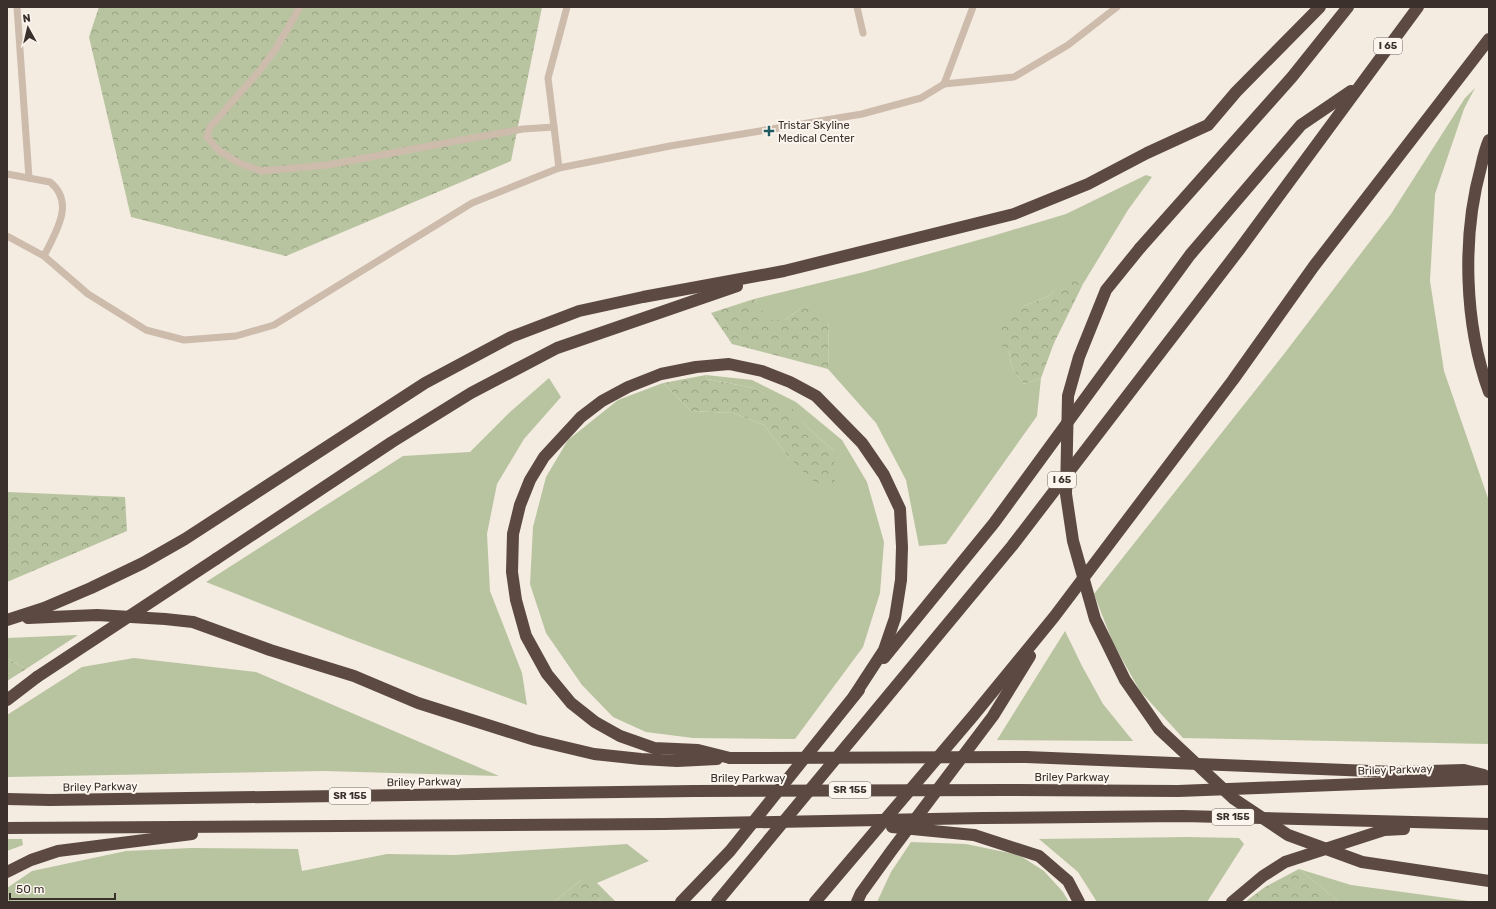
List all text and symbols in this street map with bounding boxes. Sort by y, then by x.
north arrow [8,8,48,48]
text: N [22,12,32,26]
road number: I 65 [1374,38,1402,54]
place label: Tristar Skyline Medical Center [778,119,855,145]
marker: Tristar Skyline Medical Center [763,125,775,137]
road number: I 65 [1048,472,1076,488]
street label: Briley Parkway [1357,762,1433,778]
street label: Briley Parkway [1035,771,1109,784]
street label: Briley Parkway [711,772,785,785]
street label: Briley Parkway [386,775,462,789]
street label: Briley Parkway [62,780,138,794]
road number: SR 155 [829,782,871,798]
road number: SR 155 [329,788,371,804]
road number: SR 155 [1212,809,1254,825]
scale bar [10,875,115,901]
text: 50 m [16,882,44,896]

